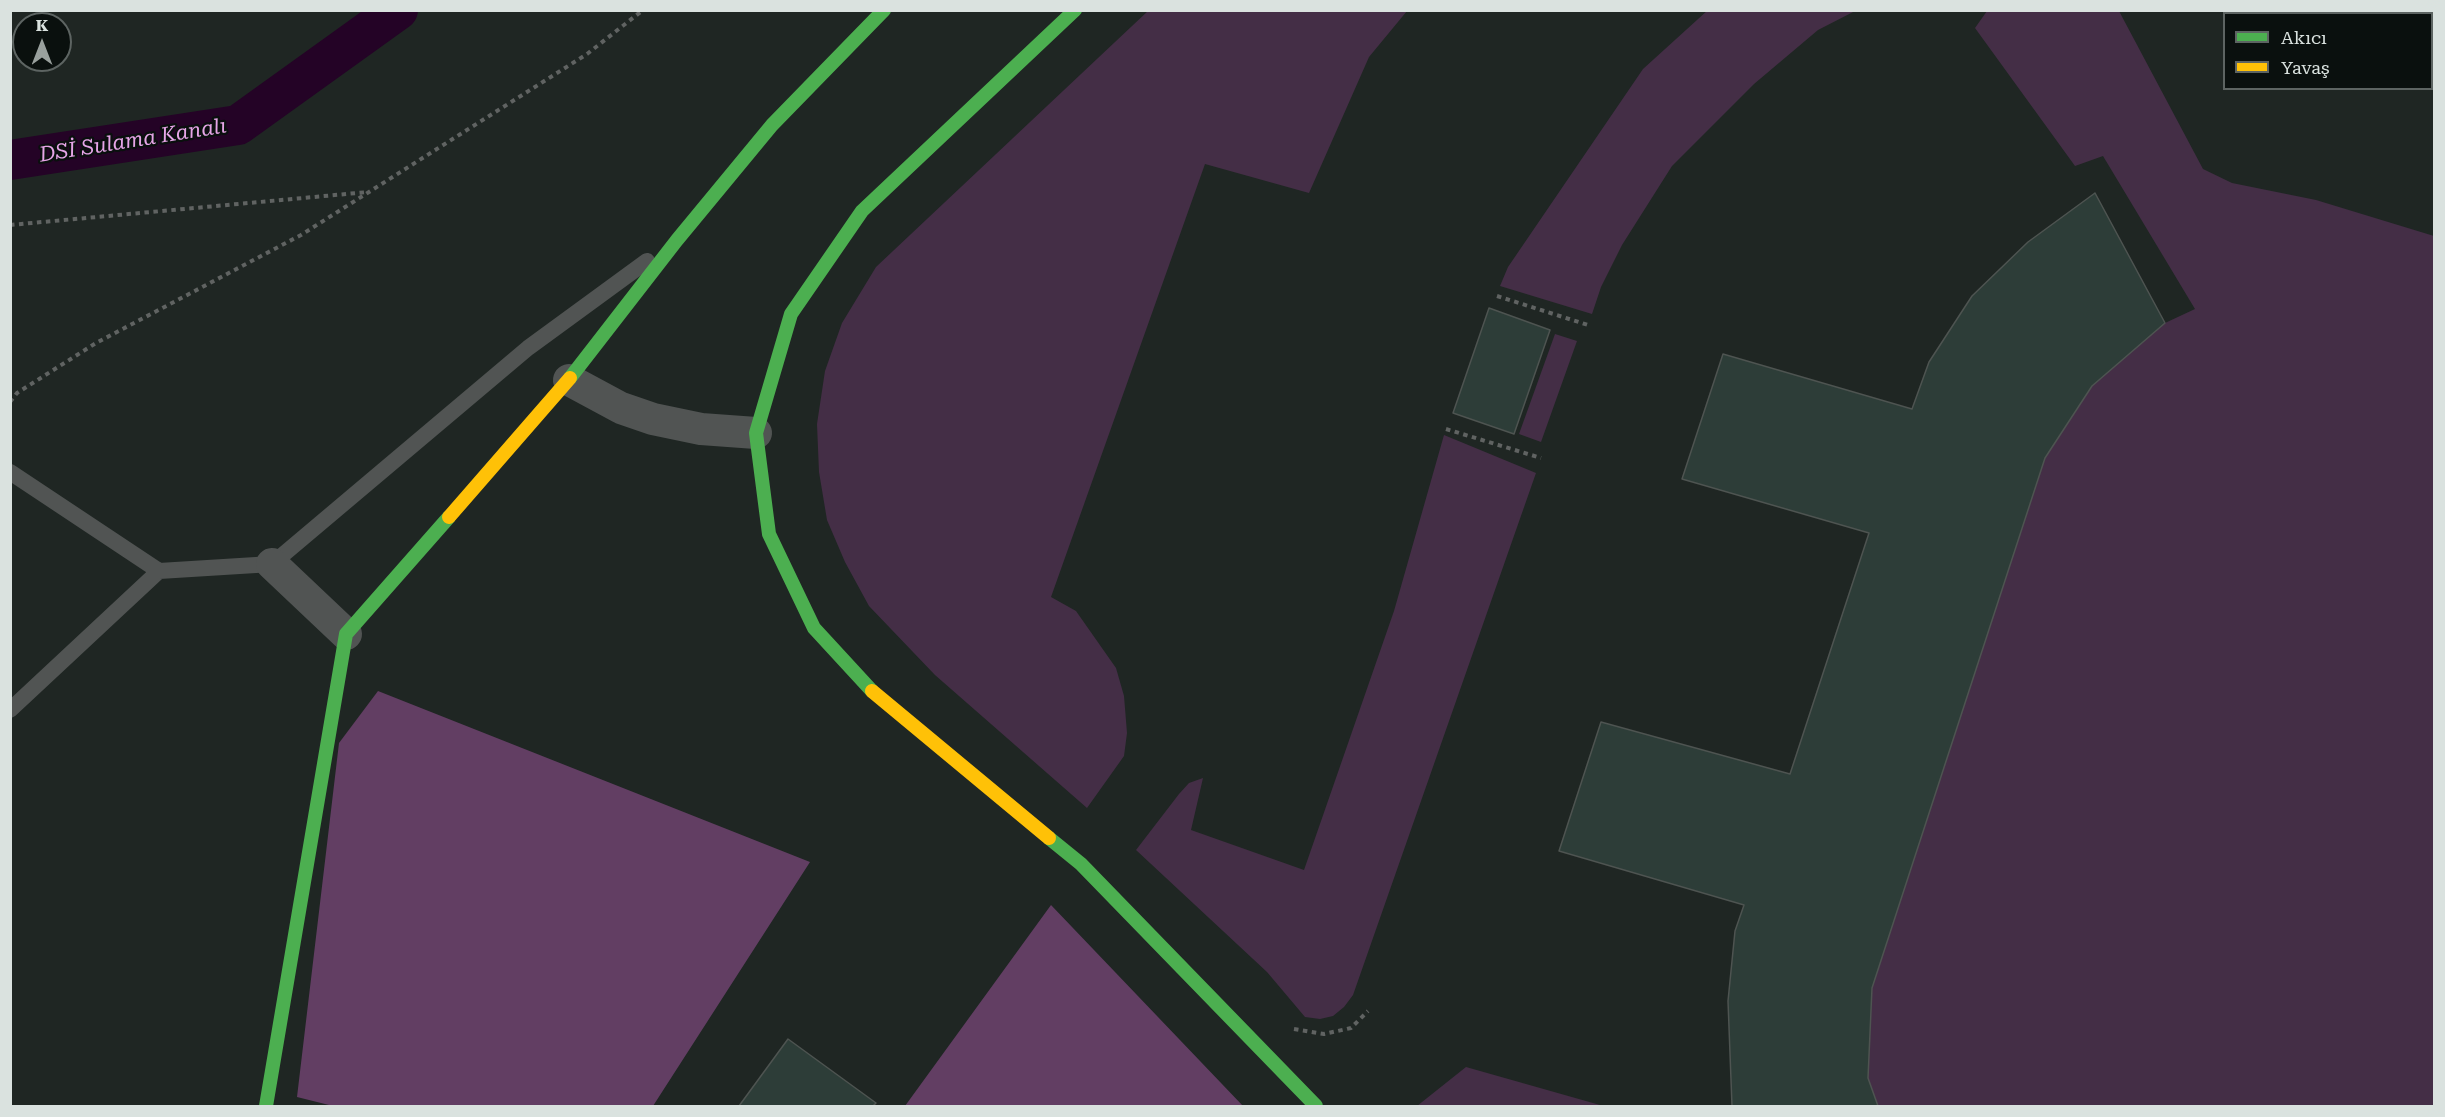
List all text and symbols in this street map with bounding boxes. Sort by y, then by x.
north arrow [12,12,72,72]
legend [2223,12,2433,90]
text: K [36,16,48,35]
text: Akıcı [2281,27,2327,48]
text: Yavaş [2281,57,2330,78]
water label: DSİ Sulama Kanalı [38,114,228,168]

